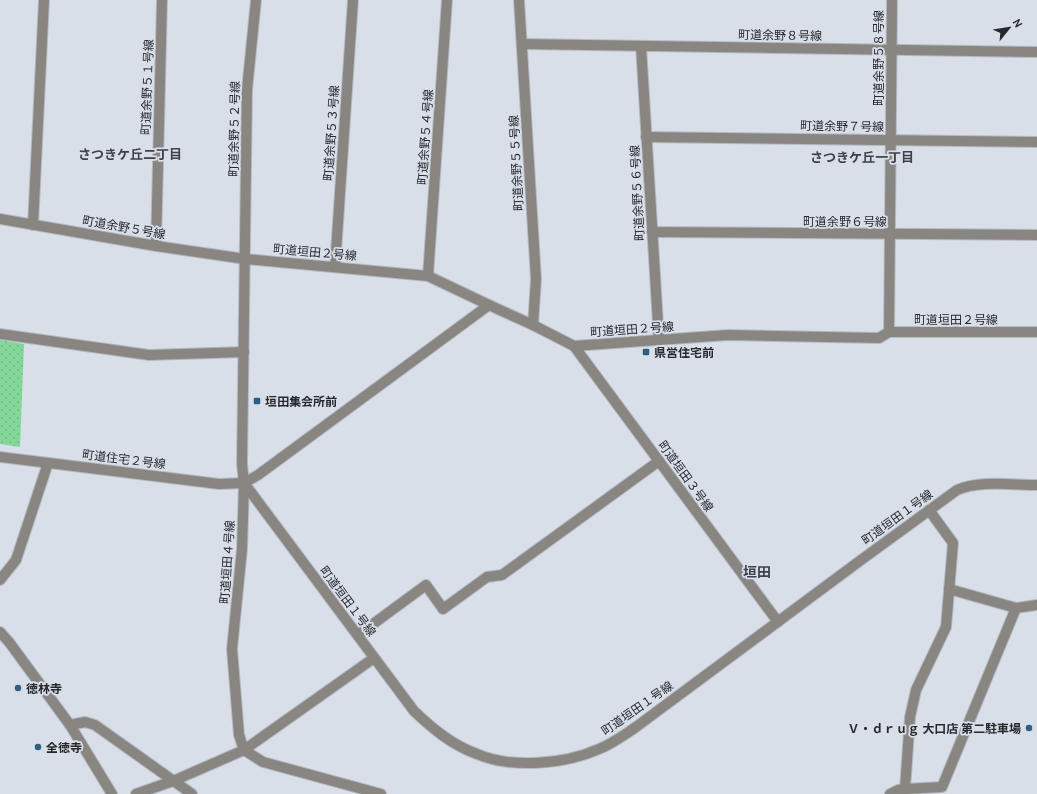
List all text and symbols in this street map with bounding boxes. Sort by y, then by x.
north arrow [989,8,1029,48]
street label: 町道余野５８号線 [871,10,886,106]
text: N [1010,16,1026,30]
street label: 町道余野８号線 [738,27,822,43]
street label: 町道余野５１号線 [138,39,156,135]
street label: 町道余野５２号線 [226,81,242,177]
street label: 町道余野５３号線 [320,85,342,181]
street label: 町道余野５４号線 [414,89,436,185]
street label: 町道余野５５号線 [506,115,526,211]
street label: 町道余野７号線 [800,118,884,134]
street label: 町道余野５６号線 [627,145,647,241]
district label: さつきケ丘二丁目 [78,146,182,162]
district label: さつきケ丘一丁目 [810,149,914,165]
street label: 町道余野５号線 [81,212,167,242]
street label: 町道余野６号線 [803,214,887,229]
street label: 町道垣田２号線 [272,241,358,263]
street label: 町道垣田２号線 [914,312,998,327]
street label: 町道垣田２号線 [590,319,674,339]
place label: 県営住宅前 [654,345,714,360]
marker: 県営住宅前 [641,347,651,357]
place label: 垣田集会所前 [265,394,337,409]
marker: 垣田集会所前 [252,396,262,406]
street label: 町道垣田３号線 [655,438,717,514]
street label: 町道住宅２号線 [81,446,167,472]
street label: 町道垣田１号線 [859,486,935,548]
street label: 町道垣田４号線 [217,520,237,604]
street label: 町道垣田１号線 [317,563,379,639]
district label: 垣田 [743,563,771,581]
street label: 町道垣田１号線 [598,678,676,738]
place label: 徳林寺 [26,681,62,696]
marker: 徳林寺 [13,683,23,693]
place label: Ｖ・ｄｒｕｇ 大口店 第二駐車場 [848,721,1021,736]
marker: Ｖ・ｄｒｕｇ 大口店 第二駐車場 [1024,723,1034,733]
place label: 全徳寺 [46,740,82,755]
marker: 全徳寺 [33,742,43,752]

